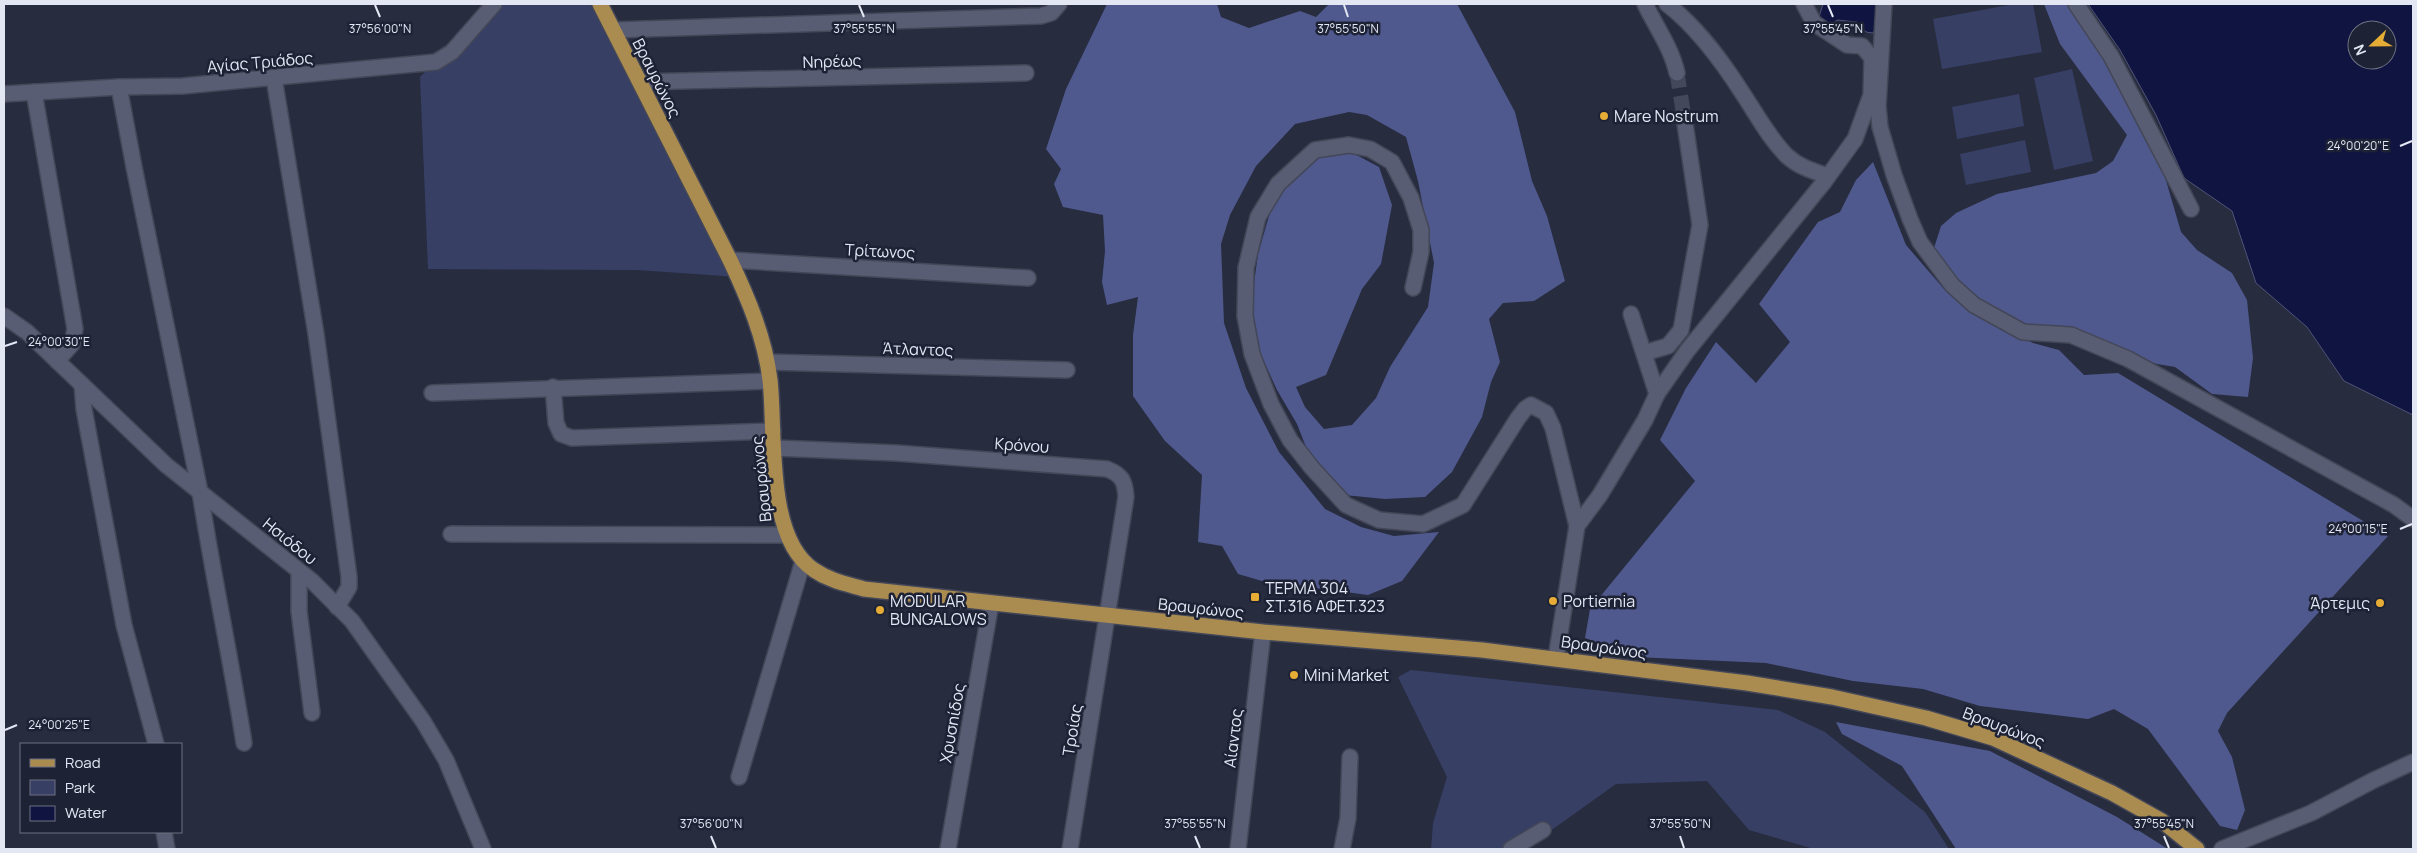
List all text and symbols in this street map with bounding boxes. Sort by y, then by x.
text: 37°56'00"N [349,20,411,37]
text: 37°55'55"N [833,20,895,37]
text: 37°55'50"N [1317,20,1379,37]
text: 37°55'45"N [1803,20,1863,37]
north arrow [2347,20,2397,70]
street label: Βραυρώνος [628,35,686,122]
text: N [2349,42,2370,58]
street label: Αγίας Τριάδος [206,46,314,78]
street label: Νηρέως [802,49,862,73]
place label: Mare Nostrum [1614,105,1718,127]
marker: Mare Nostrum [1598,110,1610,122]
text: 24°00'20"E [2327,137,2389,154]
street label: Τρίτωνος [844,238,916,264]
text: 24°00'30"E [28,333,90,350]
street label: Άτλαντος [882,337,954,361]
street label: Κρόνου [994,432,1050,458]
street label: Βραυρώνος [746,435,776,523]
street label: Ησιόδου [258,512,322,570]
text: 24°00'15"E [2328,520,2388,537]
place label: ΤΕΡΜΑ 304 ΣΤ.316 ΑΦΕΤ.323 [1265,577,1385,617]
place label: MODULAR BUNGALOWS [890,590,987,630]
place label: Portiernia [1563,590,1635,612]
marker: ΤΕΡΜΑ 304 ΣΤ.316 ΑΦΕΤ.323 [1249,591,1261,603]
place label: Άρτεμις [2310,592,2370,614]
street label: Βραυρώνος [1157,593,1245,623]
marker: Portiernia [1547,595,1559,607]
marker: Άρτεμις [2374,597,2386,609]
marker: MODULAR BUNGALOWS [874,604,886,616]
street label: Βραυρώνος [1560,630,1648,664]
place label: Mini Market [1304,664,1389,686]
marker: Mini Market [1288,669,1300,681]
street label: Χρυσηίδος [934,681,970,765]
street label: Βραυρώνος [1960,701,2048,753]
street label: Τροίας [1057,702,1087,758]
street label: Αίαντος [1218,707,1248,769]
text: 24°00'25"E [28,716,90,733]
legend [20,743,182,833]
text: Road [65,752,101,773]
text: Park [65,777,95,798]
text: Water [65,802,107,823]
text: 37°56'00"N [680,815,742,832]
text: 37°55'55"N [1164,815,1226,832]
text: 37°55'50"N [1649,815,1711,832]
text: 37°55'45"N [2134,815,2194,832]

